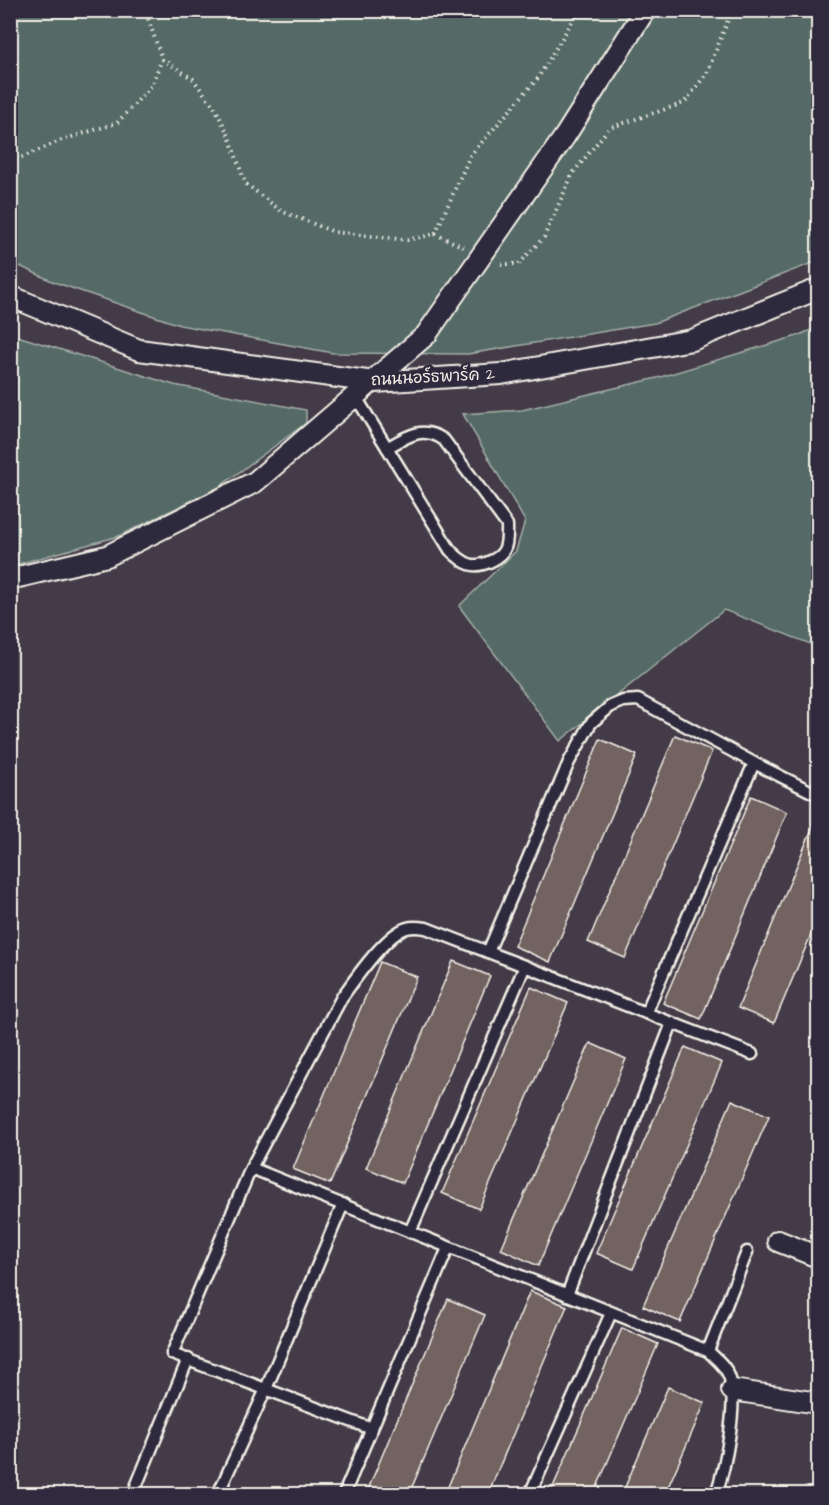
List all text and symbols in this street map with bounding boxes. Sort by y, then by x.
street label: ถนนนอร์ธพาร์ค 2 [370,362,496,391]

